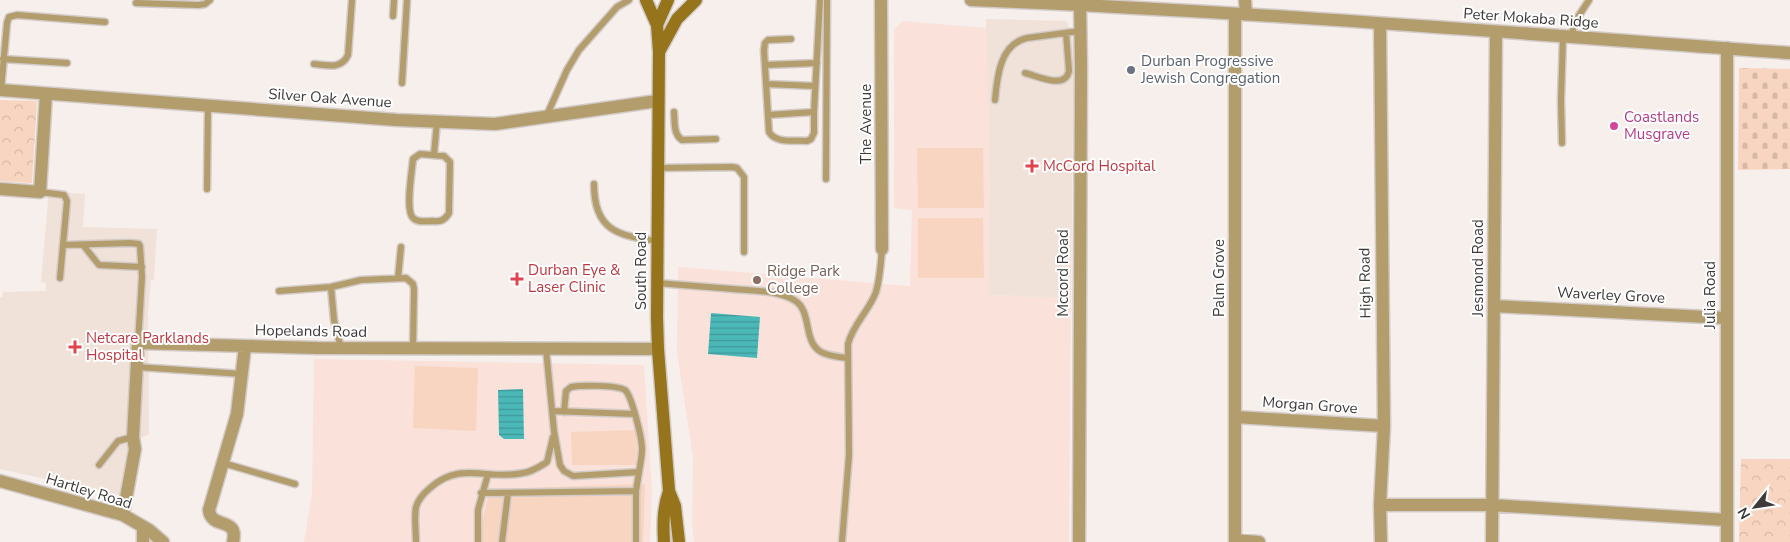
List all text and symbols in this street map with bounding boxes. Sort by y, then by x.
street label: Peter Mokaba Ridge [1463,3,1599,33]
place label: Durban Progressive Jewish Congregation [1140,51,1280,88]
marker: Durban Progressive Jewish Congregation [1125,64,1137,76]
street label: Silver Oak Avenue [268,84,392,112]
street label: The Avenue [856,84,876,164]
place label: Coastlands Musgrave [1624,107,1699,144]
marker: Coastlands Musgrave [1608,120,1620,132]
place label: McCord Hospital [1043,156,1156,176]
marker: McCord Hospital [1025,159,1039,173]
street label: Jesmond Road [1468,219,1488,318]
street label: Mccord Road [1053,229,1073,317]
street label: South Road [631,232,651,310]
street label: Palm Grove [1209,239,1229,317]
street label: High Road [1354,247,1376,319]
place label: Durban Eye & Laser Clinic [528,260,621,297]
place label: Ridge Park College [767,261,840,298]
street label: Julia Road [1700,261,1720,330]
marker: Durban Eye & Laser Clinic [510,272,524,286]
marker: Ridge Park College [751,274,763,286]
street label: Waverley Grove [1556,282,1666,308]
street label: Hopelands Road [255,320,367,342]
place label: Netcare Parklands Hospital [86,328,209,365]
marker: Netcare Parklands Hospital [68,340,82,354]
street label: Morgan Grove [1262,392,1358,418]
street label: Hartley Road [43,468,135,514]
north arrow [1730,482,1780,532]
text: N [1733,504,1755,523]

